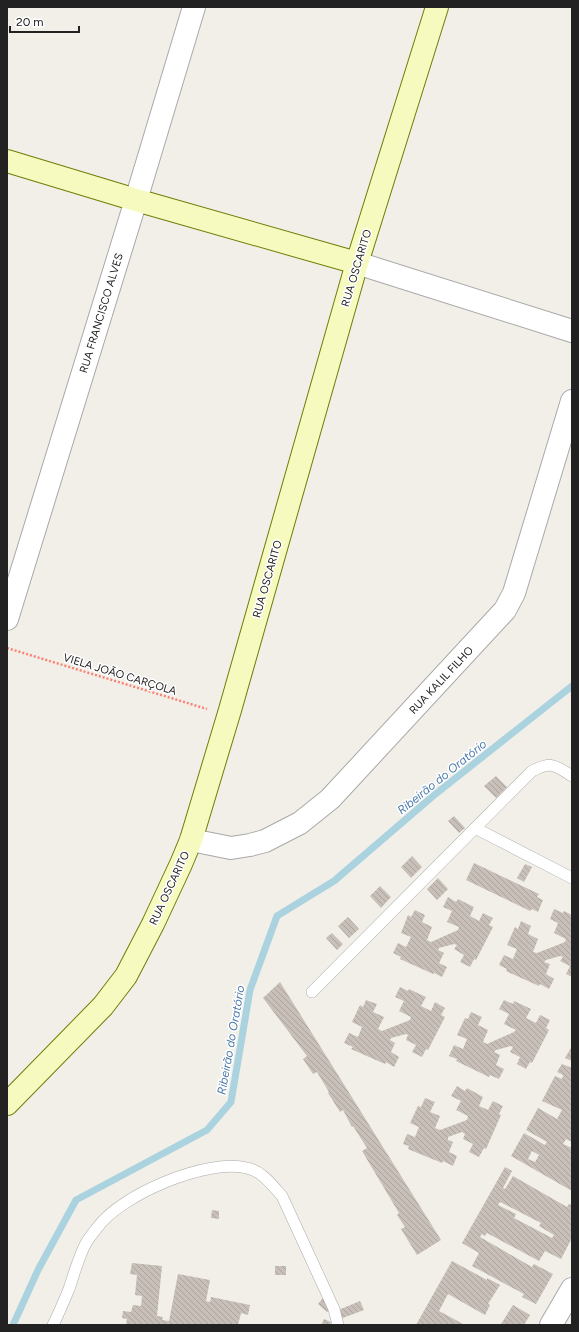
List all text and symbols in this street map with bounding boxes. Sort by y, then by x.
scale bar [10,8,79,34]
text: 20 m [16,15,44,29]
street label: RUA OSCARITO [339,228,375,308]
street label: RUA FRANCISCO ALVES [77,251,126,375]
street label: RUA OSCARITO [250,538,285,619]
street label: RUA KALIL FILHO [407,644,476,717]
street label: VIELA JOÃO CARÇOLA [62,650,179,698]
water label: Ribeirão do Oratório [395,737,489,817]
street label: RUA OSCARITO [147,849,192,927]
water label: Ribeirão do Oratório [214,984,248,1096]

